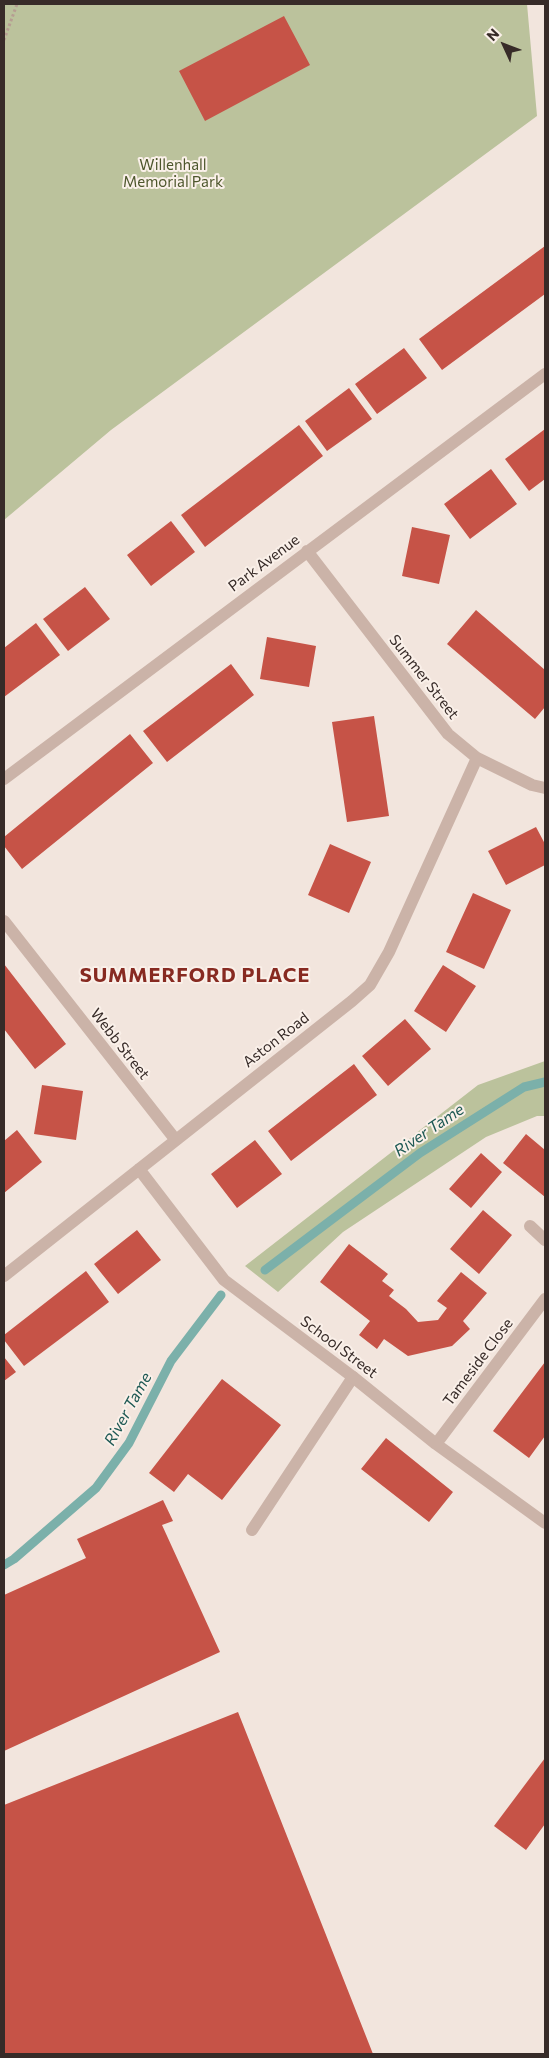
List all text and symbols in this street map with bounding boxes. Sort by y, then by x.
north arrow [479,20,529,70]
text: N [483,25,502,44]
park label: Willenhall Memorial Park [123,156,223,191]
street label: Park Avenue [225,530,303,596]
street label: Summer Street [385,631,463,723]
district label: SUMMERFORD PLACE [78,963,312,987]
street label: Webb Street [87,1005,153,1083]
street label: Aston Road [239,1009,313,1071]
water label: River Tame [390,1100,468,1160]
street label: School Street [297,1312,381,1382]
street label: Tameside Close [439,1315,517,1409]
water label: River Tame [100,1369,156,1449]

